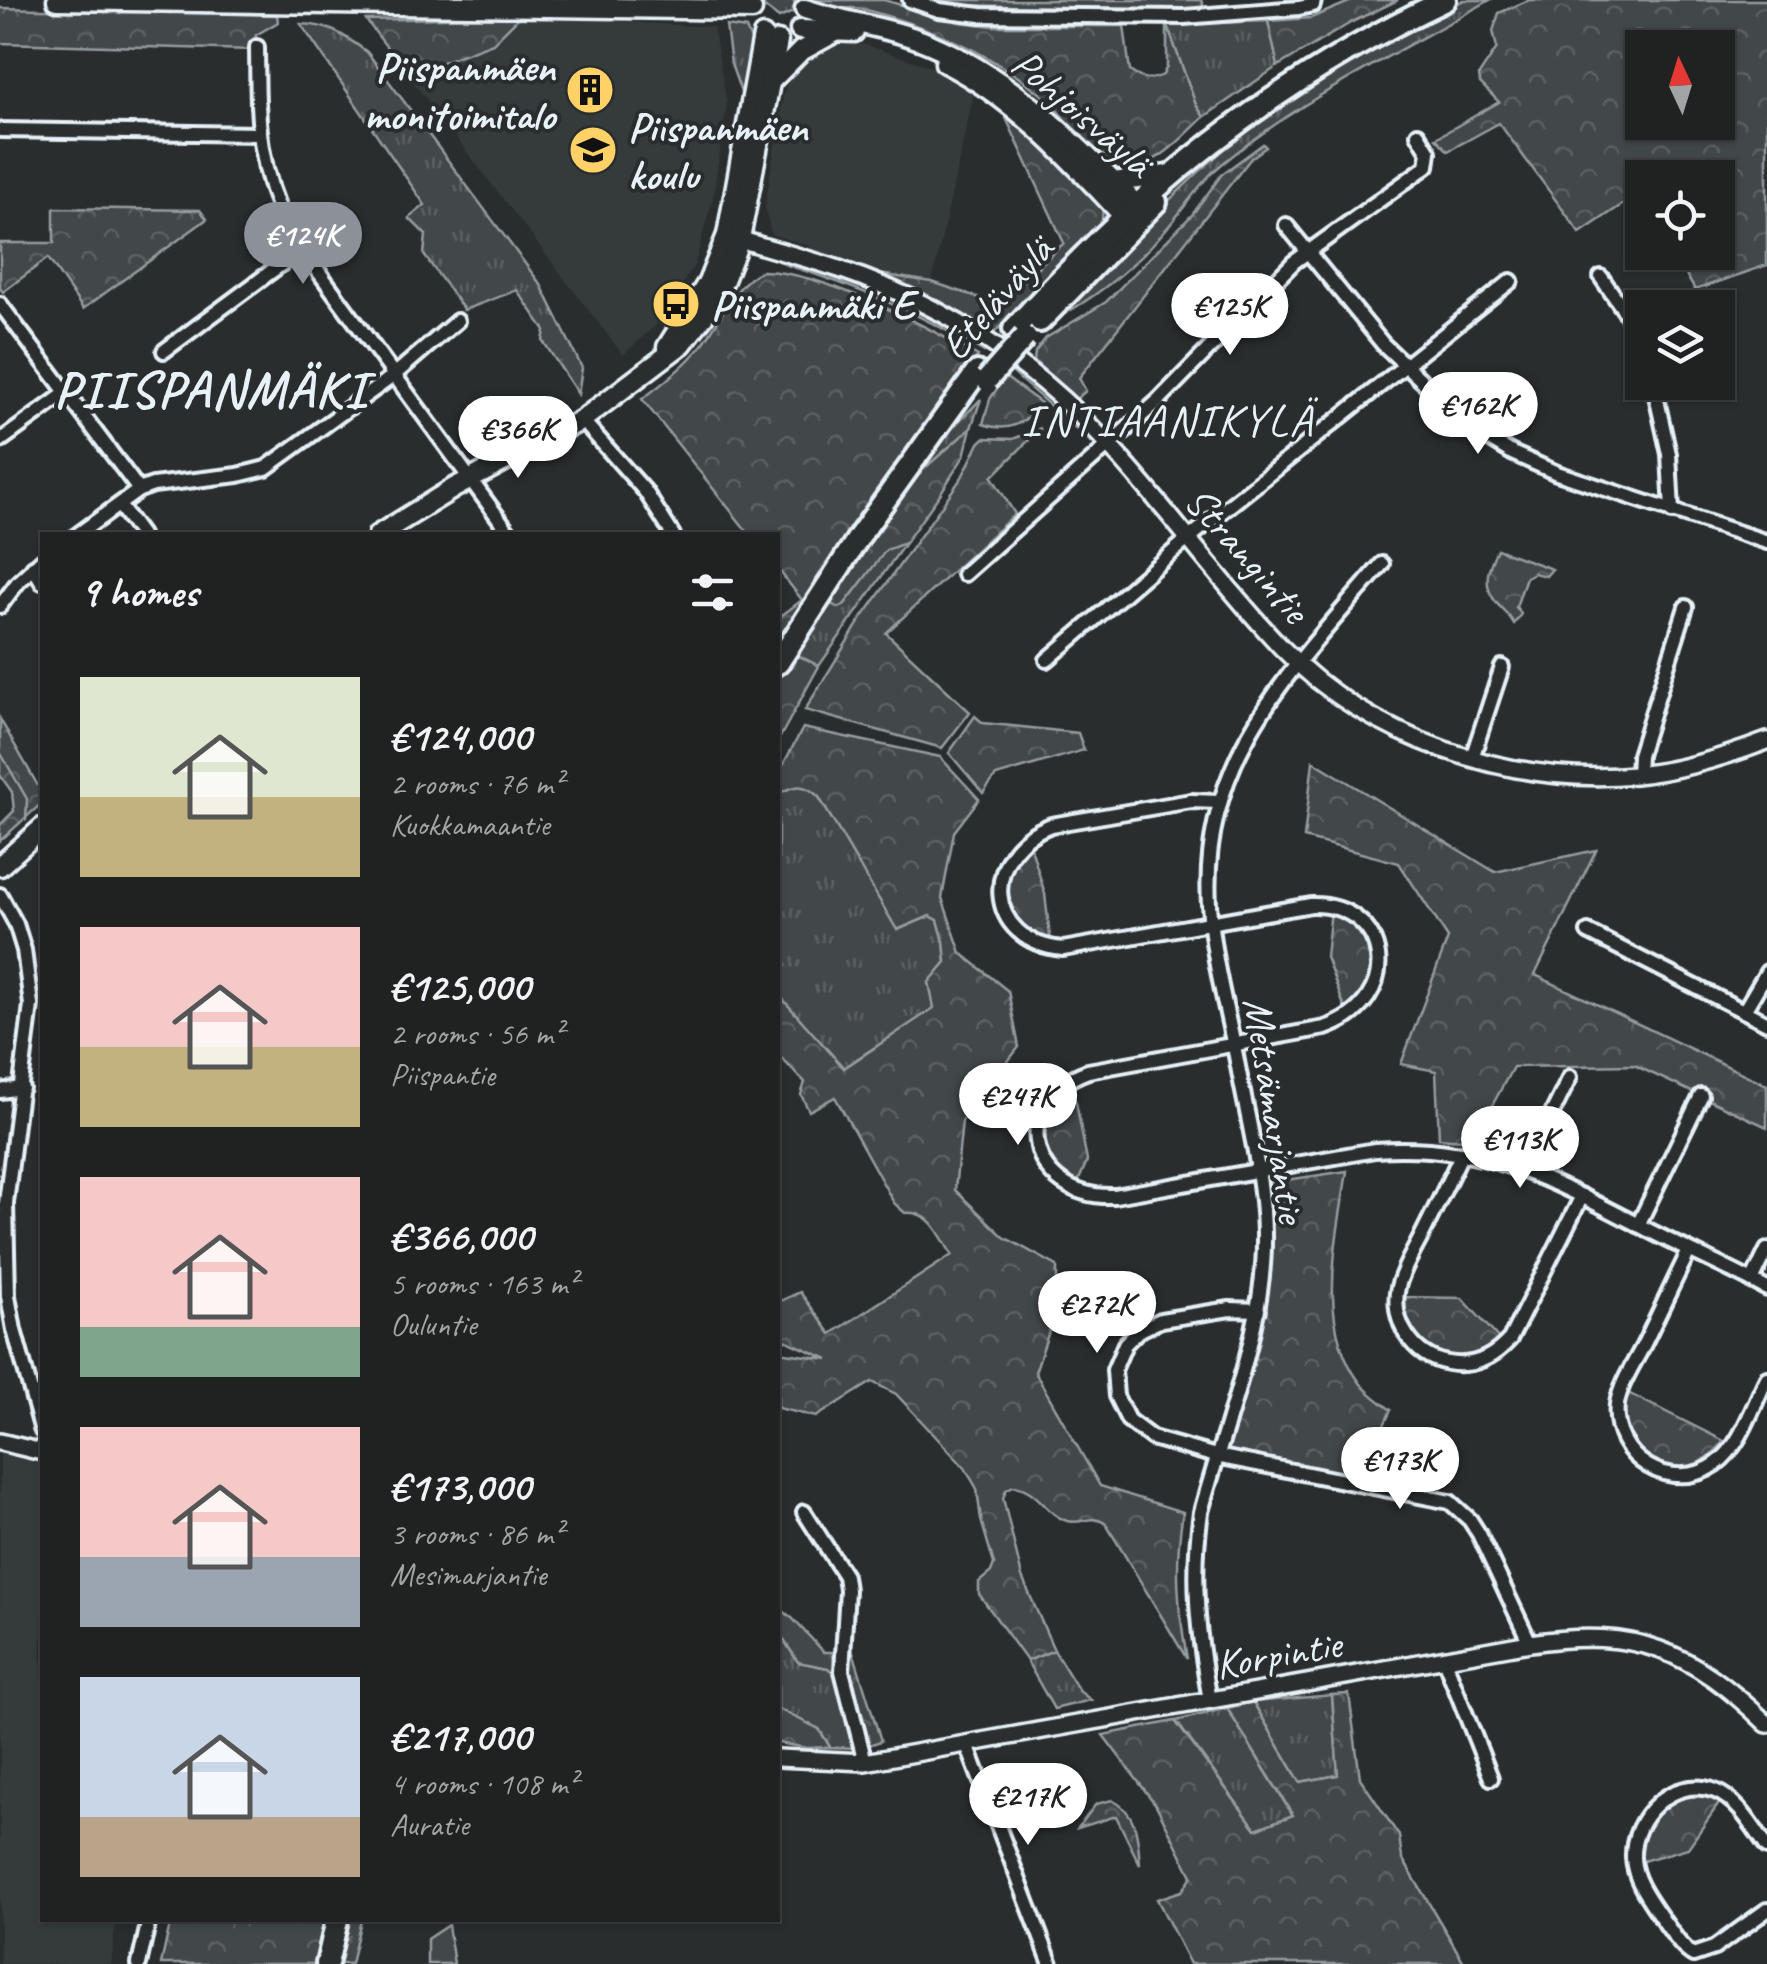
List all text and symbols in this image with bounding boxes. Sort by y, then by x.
north arrow [1625,30,1735,140]
map controls [1625,30,1735,400]
street label: Pohjoisväylä [1000,37,1166,191]
place label: Piispanmäen monitoimitalo [364,41,558,142]
building icon: Piispanmäen monitoimitalo [564,64,616,116]
place label: Piispanmäen koulu [628,101,809,202]
school or university icon: Piispanmäen koulu [567,124,619,176]
button: locate [1625,160,1735,270]
pin: €124K [233,202,373,287]
text: €124K [266,214,340,255]
street label: Eteläväylä [929,223,1067,371]
pin: €125K [1160,273,1300,358]
bus stop icon: Piispanmäki E [650,278,702,330]
place label: Piispanmäki E [711,279,920,332]
text: €125K [1193,285,1267,326]
button: layers [1625,290,1735,400]
district label: PIISPANMÄKI [54,357,377,423]
pin: €162K [1408,372,1548,457]
text: €162K [1441,384,1515,425]
district label: INTIAANIKYLÄ [1022,392,1318,449]
pin: €366K [448,396,588,481]
text: €366K [480,408,556,449]
street label: Strangintie [1173,475,1323,637]
icon: filters [685,565,740,620]
text: 9 homes [80,566,198,619]
text: €124,000 [390,710,531,763]
icon: home [160,717,280,837]
text: 2 rooms · 76 m² [390,763,563,804]
text: Kuokkamaantie [390,804,550,845]
text: €125,000 [390,960,530,1013]
icon: home [160,967,280,1087]
street label: Metsämarjantie [1231,994,1319,1230]
text: 2 rooms · 56 m² [390,1013,563,1054]
text: Piispantie [390,1054,495,1095]
pin: €247K [948,1063,1088,1148]
text: €247K [981,1075,1055,1116]
pin: €113K [1450,1106,1590,1191]
text: €113K [1483,1118,1557,1159]
text: €366,000 [390,1210,532,1263]
icon: home [160,1217,280,1337]
text: 5 rooms · 163 m² [390,1263,577,1304]
pin: €272K [1027,1271,1167,1356]
text: €272K [1060,1283,1134,1324]
text: Ouluntie [390,1304,477,1345]
pin: €173K [1330,1427,1470,1512]
text: €173K [1363,1439,1437,1480]
text: €173,000 [390,1460,530,1513]
icon: home [160,1467,280,1587]
text: 3 rooms · 86 m² [390,1513,563,1554]
text: Mesimarjantie [390,1554,546,1595]
street label: Korpintie [1211,1617,1349,1692]
text: €217,000 [390,1710,530,1763]
icon: home [160,1717,280,1837]
text: 4 rooms · 108 m² [390,1763,577,1804]
pin: €217K [958,1763,1098,1848]
text: €217K [991,1775,1065,1816]
text: Auratie [390,1804,469,1845]

